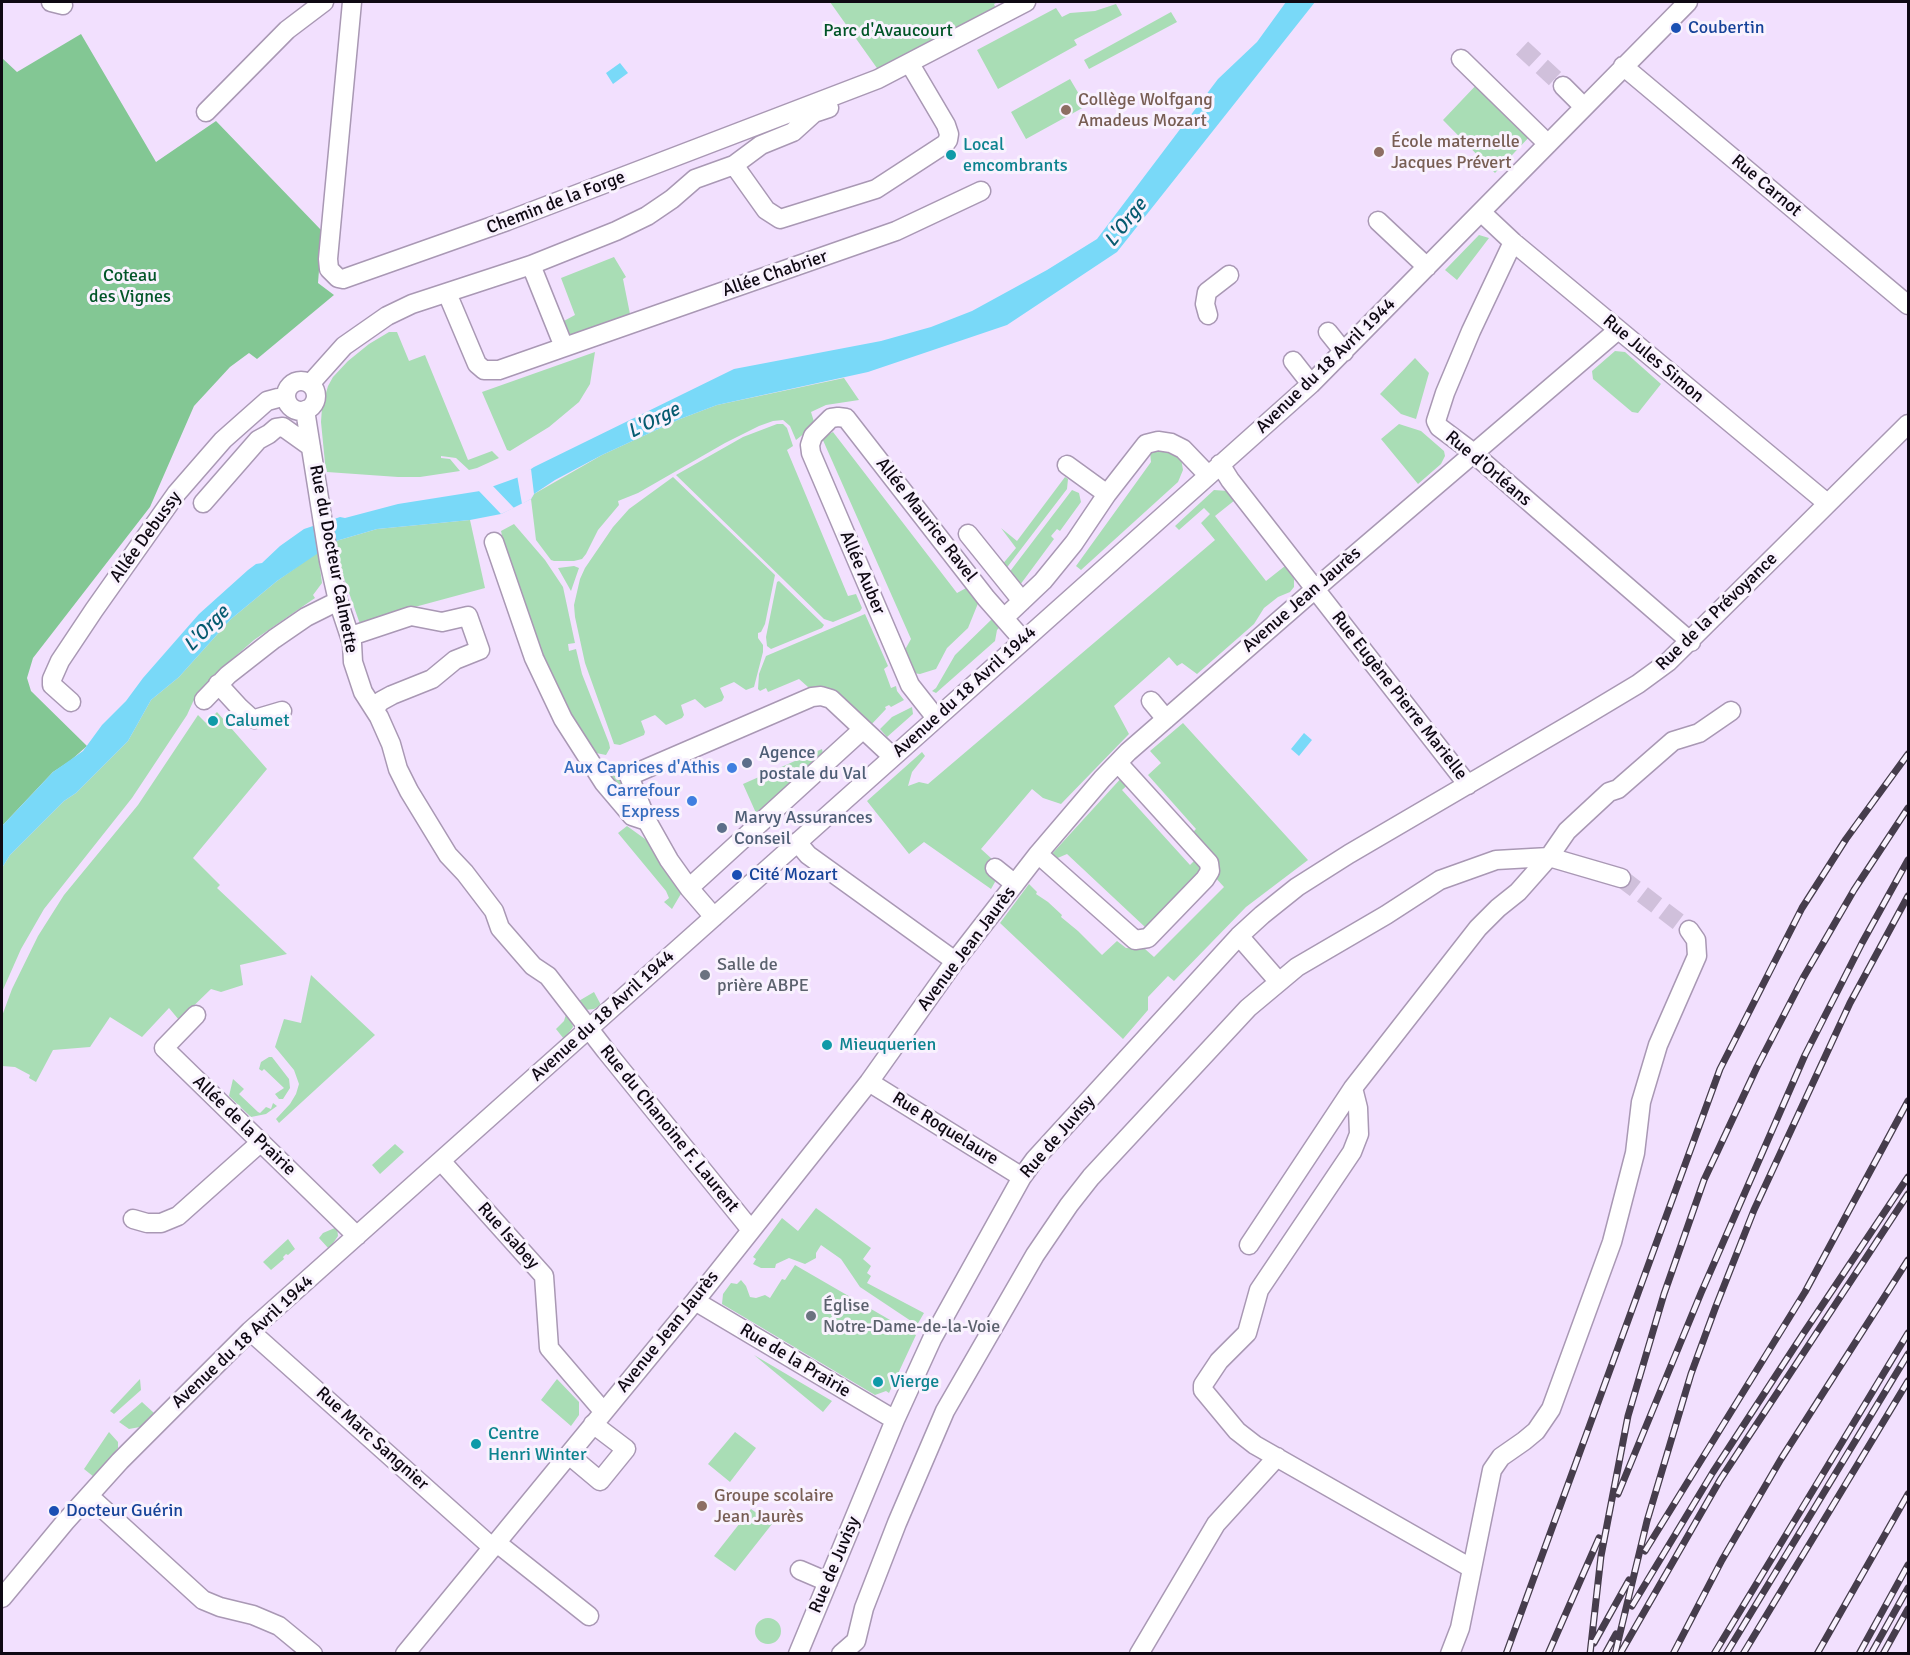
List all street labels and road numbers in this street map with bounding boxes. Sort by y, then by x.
street label: Rue Carnot [1727,150,1805,222]
street label: Chemin de la Forge [484,167,628,239]
street label: Allée Chabrier [720,246,830,302]
street label: Avenue du 18 Avril 1944 [1252,294,1400,438]
street label: Rue Jules Simon [1598,310,1708,408]
street label: Rue d'Orléans [1441,427,1535,511]
street label: Allée Maurice Ravel [871,454,981,586]
street label: Rue du Docteur Calmette [304,463,362,655]
street label: Allée Debussy [106,487,186,587]
street label: Allée Auber [835,528,889,618]
street label: Avenue Jean Jaurès [1238,543,1366,657]
street label: Rue de la Prévoyance [1652,548,1782,676]
street label: Rue Eugène Pierre Marielle [1326,607,1472,785]
street label: Avenue du 18 Avril 1944 [889,622,1041,762]
street label: Avenue Jean Jaurès [913,883,1021,1015]
street label: Avenue du 18 Avril 1944 [527,946,679,1086]
street label: Rue du Chanoine F. Laurent [595,1041,743,1217]
street label: Allée de la Prairie [188,1071,300,1181]
street label: Rue Roquelaure [888,1088,1002,1170]
street label: Rue de Juvisy [1016,1091,1100,1183]
street label: Rue Isabey [472,1198,544,1274]
street label: Avenue Jean Jaurès [612,1267,724,1397]
street label: Avenue du 18 Avril 1944 [168,1271,318,1413]
street label: Rue de la Prairie [736,1319,854,1403]
street label: Rue Marc Sangnier [311,1383,433,1495]
street label: Rue de Juvisy [805,1513,865,1617]

